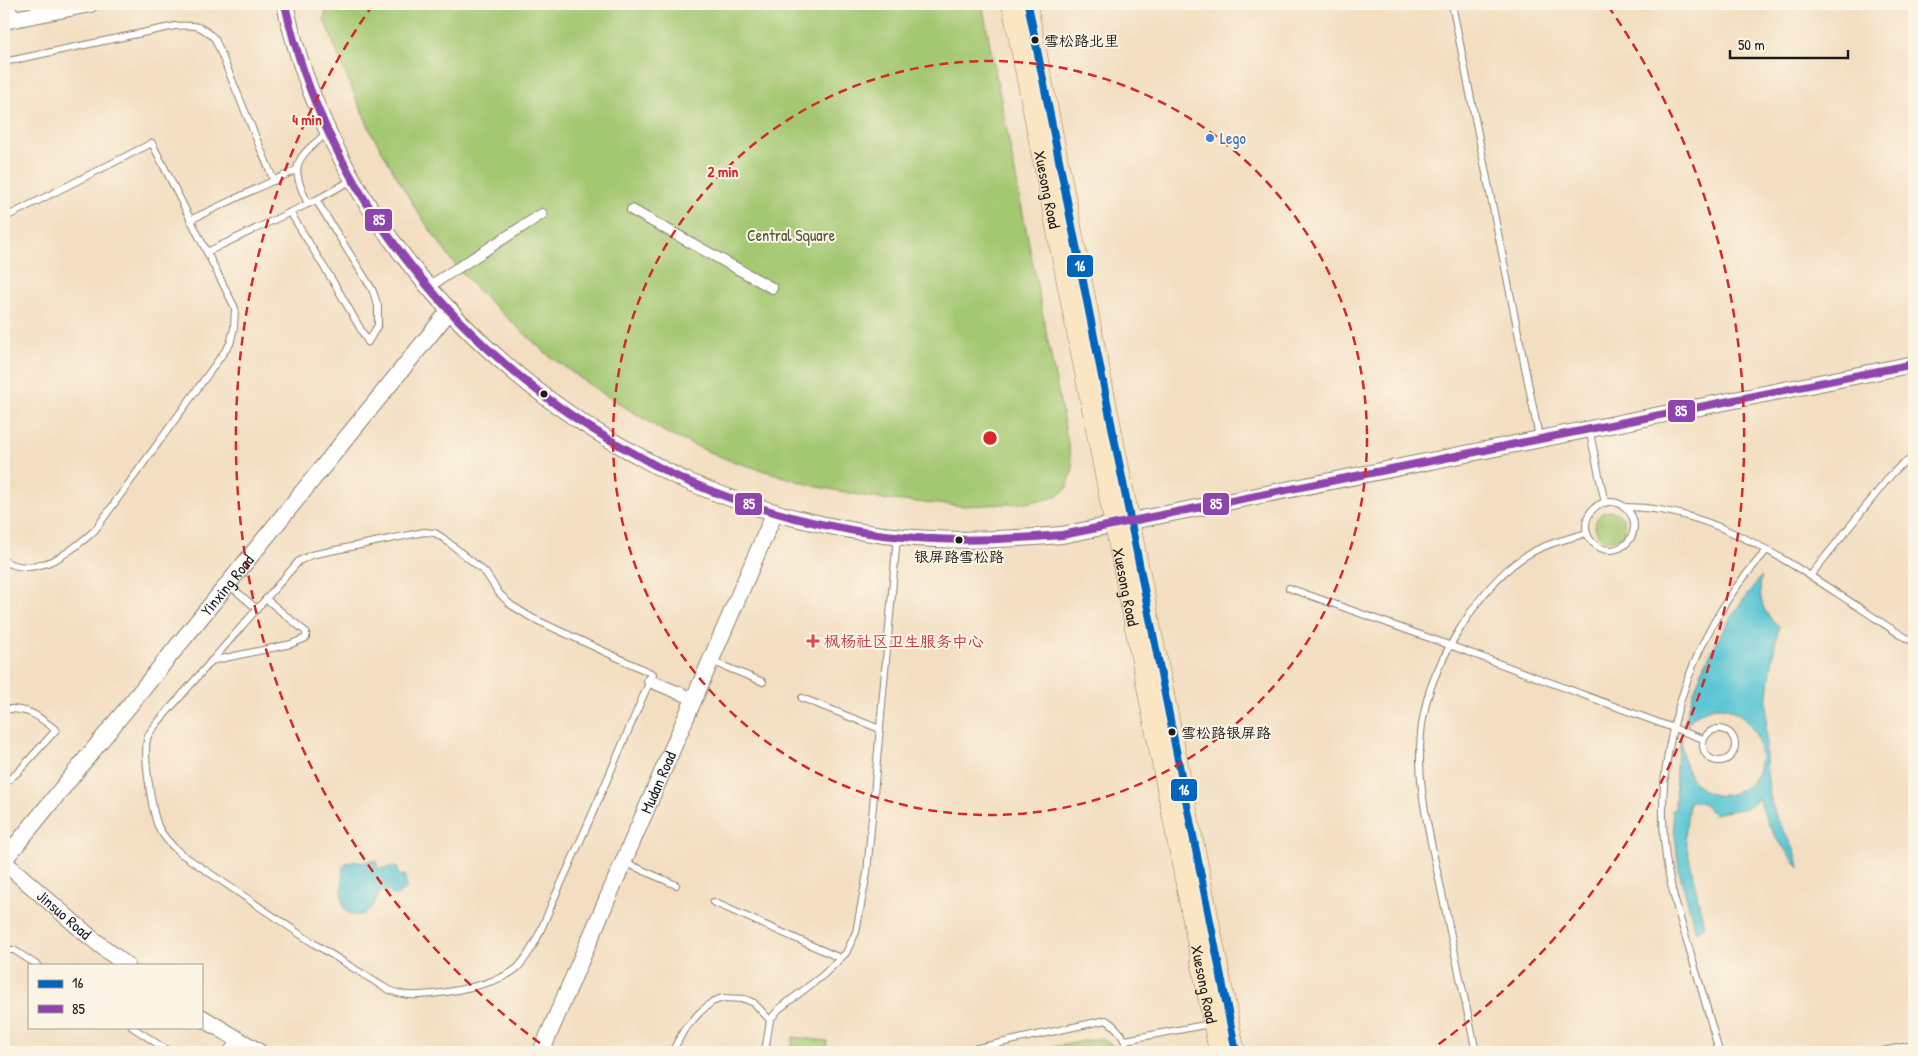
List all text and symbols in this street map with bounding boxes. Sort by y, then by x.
scale bar [1730,28,1848,60]
place label: 雪松路北里 [1044,30,1119,51]
text: 50 m [1738,34,1765,55]
marker: 雪松路北里 [1030,35,1040,45]
text: 4 min [292,109,322,130]
place label: Lego [1220,127,1246,149]
marker: Lego [1204,132,1216,144]
street label: Xuesong Road [1029,148,1066,230]
text: 2 min [708,161,739,182]
line badge: 85 [364,208,393,232]
text: 85 [373,210,385,229]
park label: Central Square [747,224,836,246]
line badge: 16 [1066,254,1094,278]
text: 16 [1075,256,1086,275]
unlabelled marker [539,389,549,399]
line badge: 85 [1667,399,1696,423]
text: 85 [1675,401,1687,420]
centre of rings [981,429,999,447]
line badge: 85 [734,492,763,516]
line badge: 85 [1202,492,1230,516]
text: 85 [743,494,755,513]
text: 85 [1210,494,1222,513]
marker: 银屏路雪松路 [954,535,964,545]
place label: 银屏路雪松路 [914,546,1004,567]
street label: Xuesong Road [1108,546,1145,628]
street label: Yinxing Road [195,550,258,620]
place label: 枫杨社区卫生服务中心 [824,630,984,652]
marker: 枫杨社区卫生服务中心 [806,634,820,648]
place label: 雪松路银屏路 [1181,722,1271,743]
marker: 雪松路银屏路 [1167,727,1177,737]
street label: Mudan Road [635,748,681,817]
line badge: 16 [1170,778,1198,802]
text: 16 [1179,780,1190,799]
street label: Jinsuo Road [32,885,96,944]
street label: Xuesong Road [1186,943,1223,1025]
legend [28,964,202,1028]
text: 16 [72,972,83,993]
text: 85 [72,998,85,1019]

